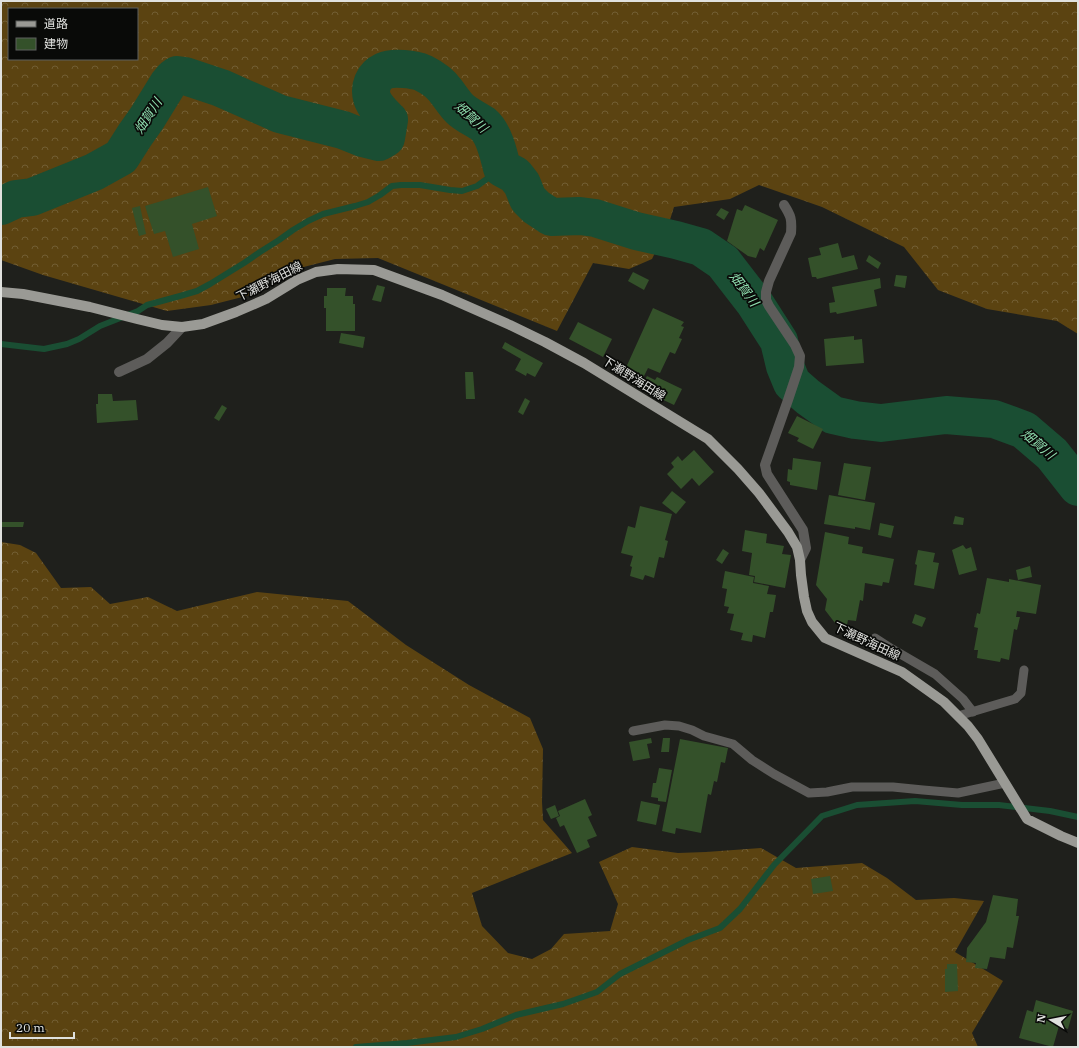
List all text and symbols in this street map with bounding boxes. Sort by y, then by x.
legend [8,8,138,60]
text: 道路 [44,16,68,31]
text: 建物 [44,36,68,51]
water label: 畑賀川 [130,93,167,137]
water label: 畑賀川 [451,98,493,138]
street label: 下瀬野海田線 [234,258,304,304]
water label: 畑賀川 [725,268,764,311]
street label: 下瀬野海田線 [599,353,669,403]
water label: 畑賀川 [1018,425,1060,464]
street label: 下瀬野海田線 [831,619,903,663]
north arrow [1031,1000,1071,1040]
text: N [1034,1012,1049,1024]
scale bar [10,1014,74,1040]
text: 20 m [16,1020,45,1035]

